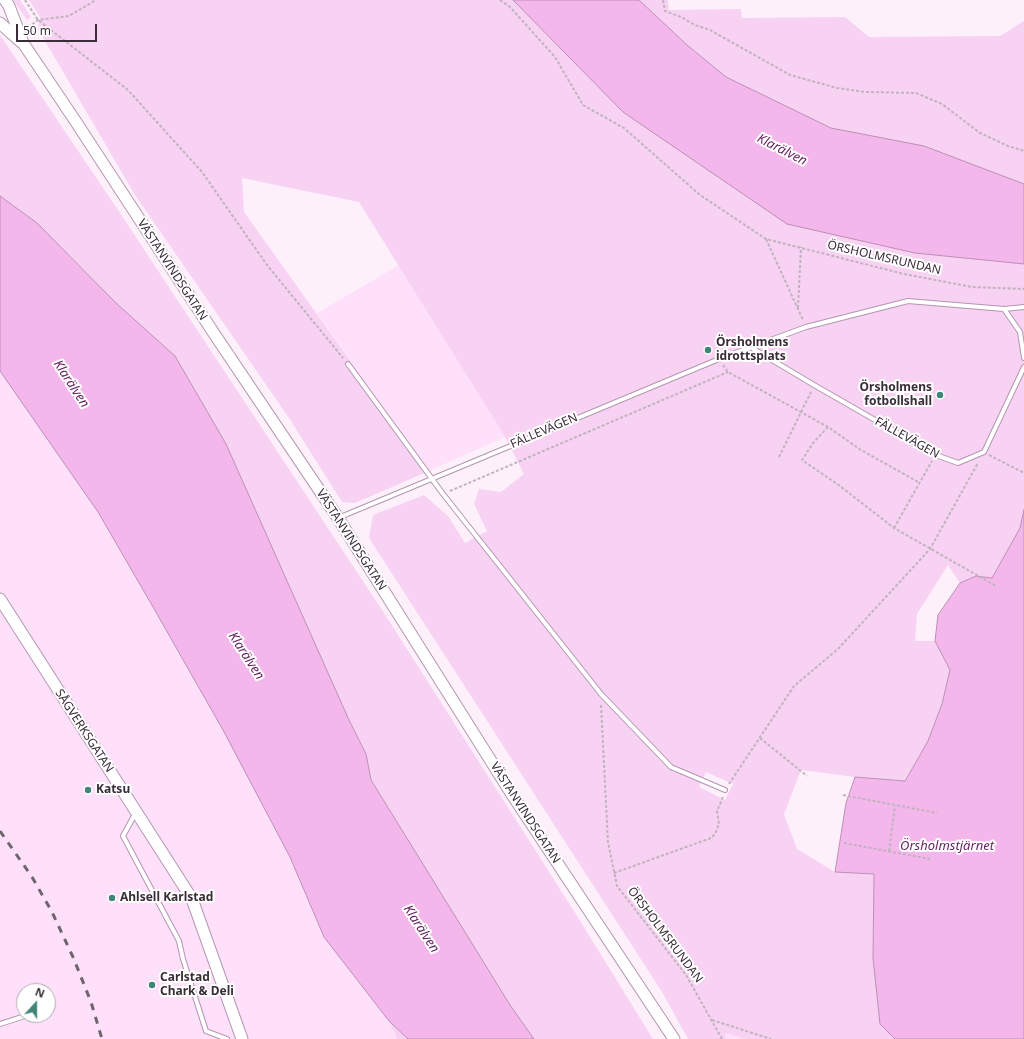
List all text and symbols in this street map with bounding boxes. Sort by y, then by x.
scale bar [18,16,99,42]
text: 50 m [23,22,51,39]
water label: Klarälven [754,131,810,169]
street label: VÄSTANVINDSGATAN [134,217,210,323]
street label: ÖRSHOLMSRUNDAN [826,238,942,278]
place label: Örsholmens idrottsplats [716,336,788,364]
marker: Örsholmens idrottsplats [703,345,713,355]
water label: Klarälven [50,357,92,411]
place label: Örsholmens fotbollshall [860,381,932,409]
marker: Örsholmens fotbollshall [935,390,945,400]
street label: FÄLLEVÄGEN [508,410,580,452]
street label: FÄLLEVÄGEN [872,414,942,462]
street label: VÄSTANVINDSGATAN [313,487,389,593]
water label: Klarälven [225,629,267,683]
street label: SÅGVERKSGATAN [52,687,116,775]
street label: VÄSTANVINDSGATAN [487,760,563,866]
place label: Katsu [96,783,130,797]
marker: Katsu [83,785,93,795]
water label: Örsholmstjärnet [900,838,994,854]
street label: ÖRSHOLMSRUNDAN [624,884,706,986]
place label: Ahlsell Karlstad [120,891,213,905]
marker: Ahlsell Karlstad [107,893,117,903]
water label: Klarälven [400,902,442,956]
place label: Carlstad Chark & Deli [160,971,234,999]
marker: Carlstad Chark & Deli [147,980,157,990]
north arrow [16,983,56,1023]
text: N [33,984,47,1001]

